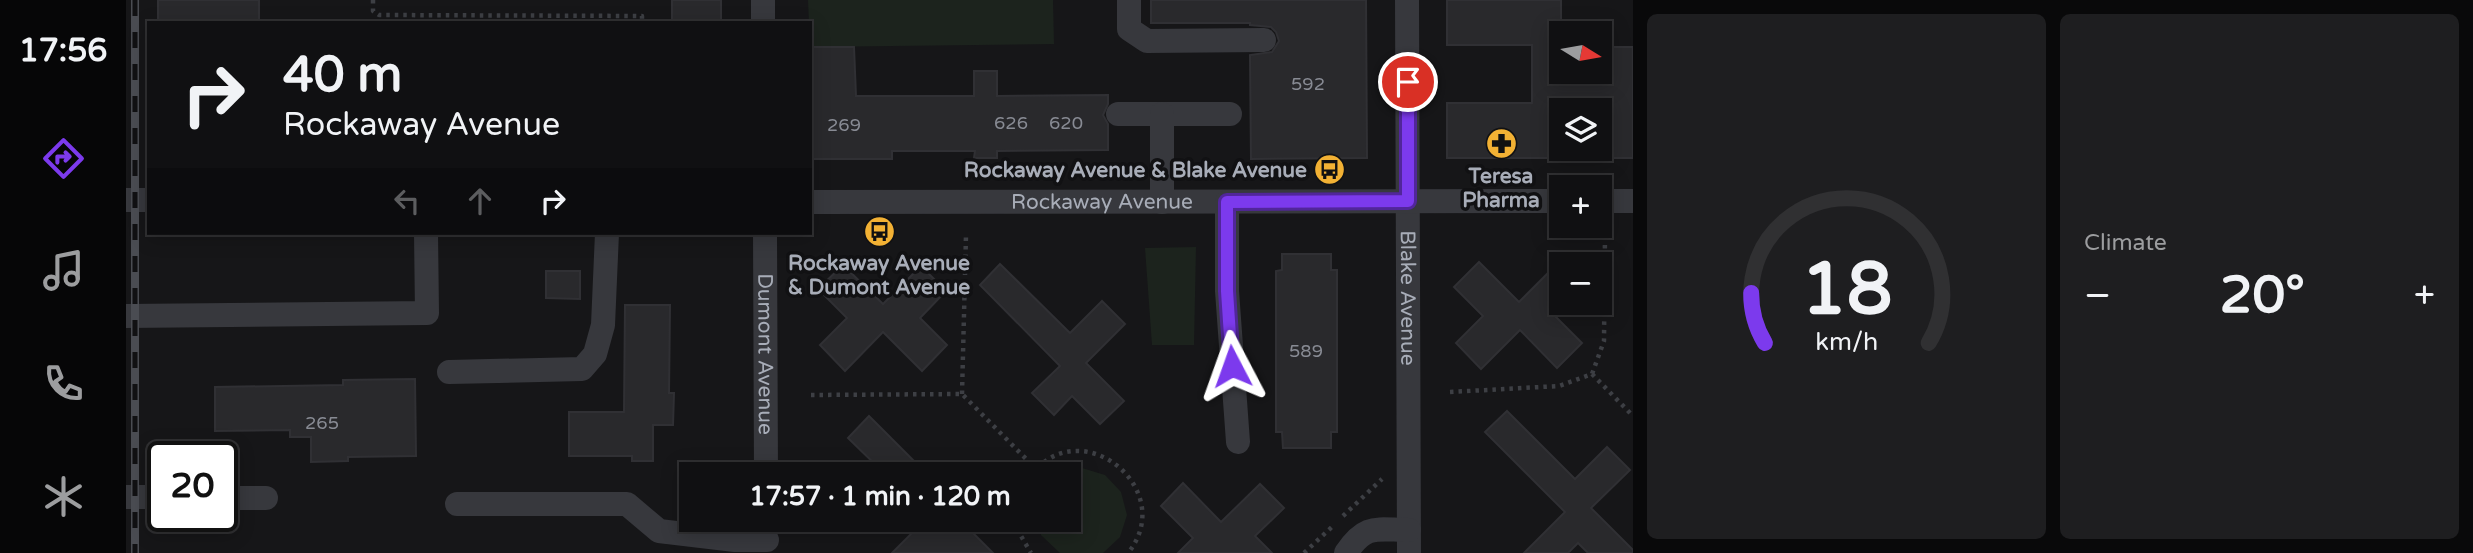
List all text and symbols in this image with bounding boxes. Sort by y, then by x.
north arrow [1549,21,1612,84]
map controls [1549,21,1612,315]
text: 17:56 [19,32,107,70]
text: 40 m [283,46,402,105]
icon: right [168,49,259,140]
pin [1378,52,1438,112]
icon: arrive [1389,63,1427,101]
house number: 592 [1291,73,1325,95]
button: layers [1549,98,1612,161]
text: Rockaway Avenue [283,106,560,144]
house number: 626 [994,112,1028,134]
house number: 620 [1049,112,1083,134]
house number: 269 [827,114,861,136]
pharmacy icon: Teresa Pharma [1484,127,1518,161]
icon: directions [39,134,88,183]
bus stop icon: Rockaway Avenue & Blake Avenue [1313,153,1347,187]
place label: Rockaway Avenue & Blake Avenue [964,158,1307,183]
place label: Teresa Pharma [1462,164,1540,213]
button: + [1549,175,1612,238]
icon: left [388,182,426,220]
icon: ahead [461,182,499,220]
icon: right [534,182,572,220]
street label: Rockaway Avenue [1011,189,1193,215]
bus stop icon: Rockaway Avenue & Dumont Avenue [862,214,896,248]
text: Climate [2084,229,2167,257]
street label: Blake Avenue [1395,230,1420,366]
icon: music [39,246,88,295]
text: 18 [1801,246,1892,334]
place label: Rockaway Avenue & Dumont Avenue [788,251,970,300]
button: − [1549,252,1612,315]
text: 20° [2220,264,2305,327]
street label: Dumont Avenue [752,273,778,435]
text: − [2084,273,2111,319]
text: + [2414,273,2435,319]
text: km/h [1815,326,1878,356]
position arrow [1195,329,1269,403]
house number: 589 [1289,340,1323,362]
icon: phone [39,359,88,408]
house number: 265 [305,412,339,434]
speed limit sign: 20 [147,441,238,532]
icon: climate [39,472,88,521]
text: 17:57 · 1 min · 120 m [749,481,1011,512]

